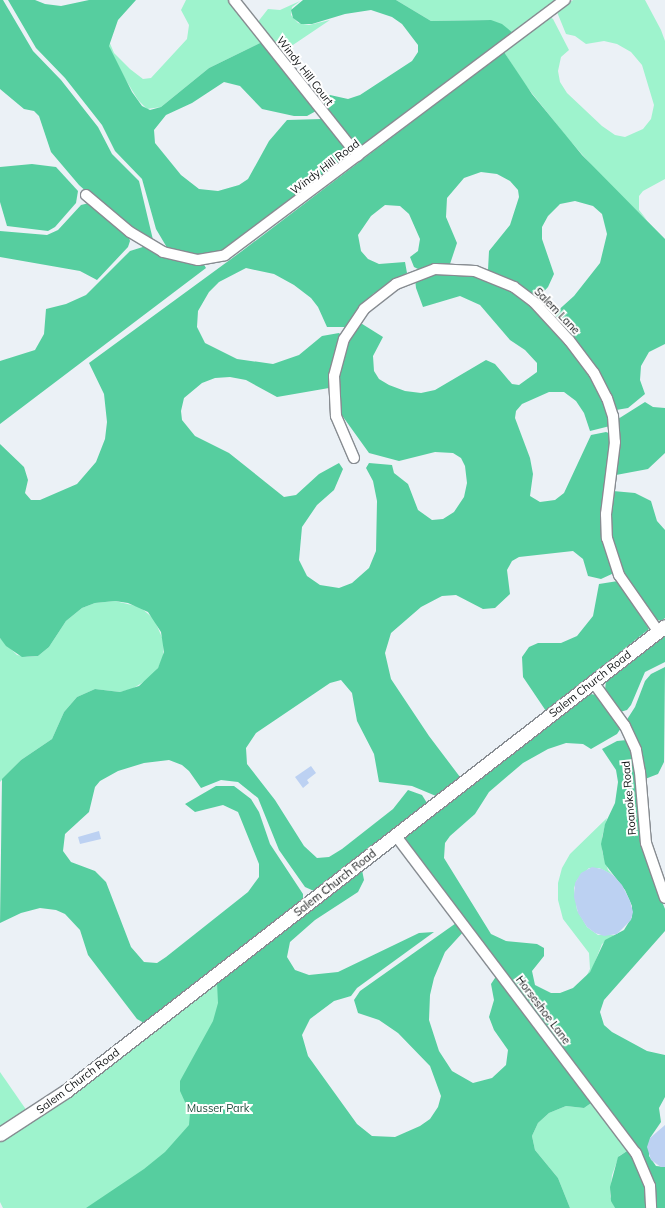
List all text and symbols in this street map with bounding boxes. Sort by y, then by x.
street label: Windy Hill Court [274,34,336,108]
street label: Windy Hill Road [288,137,362,197]
street label: Salem Lane [532,285,582,337]
street label: Salem Church Road [546,648,634,720]
street label: Roanoke Road [619,760,639,836]
street label: Salem Church Road [291,847,379,919]
street label: Horseshoe Lane [513,973,573,1047]
street label: Salem Church Road [34,1045,122,1117]
park label: Musser Park [187,1101,249,1115]

